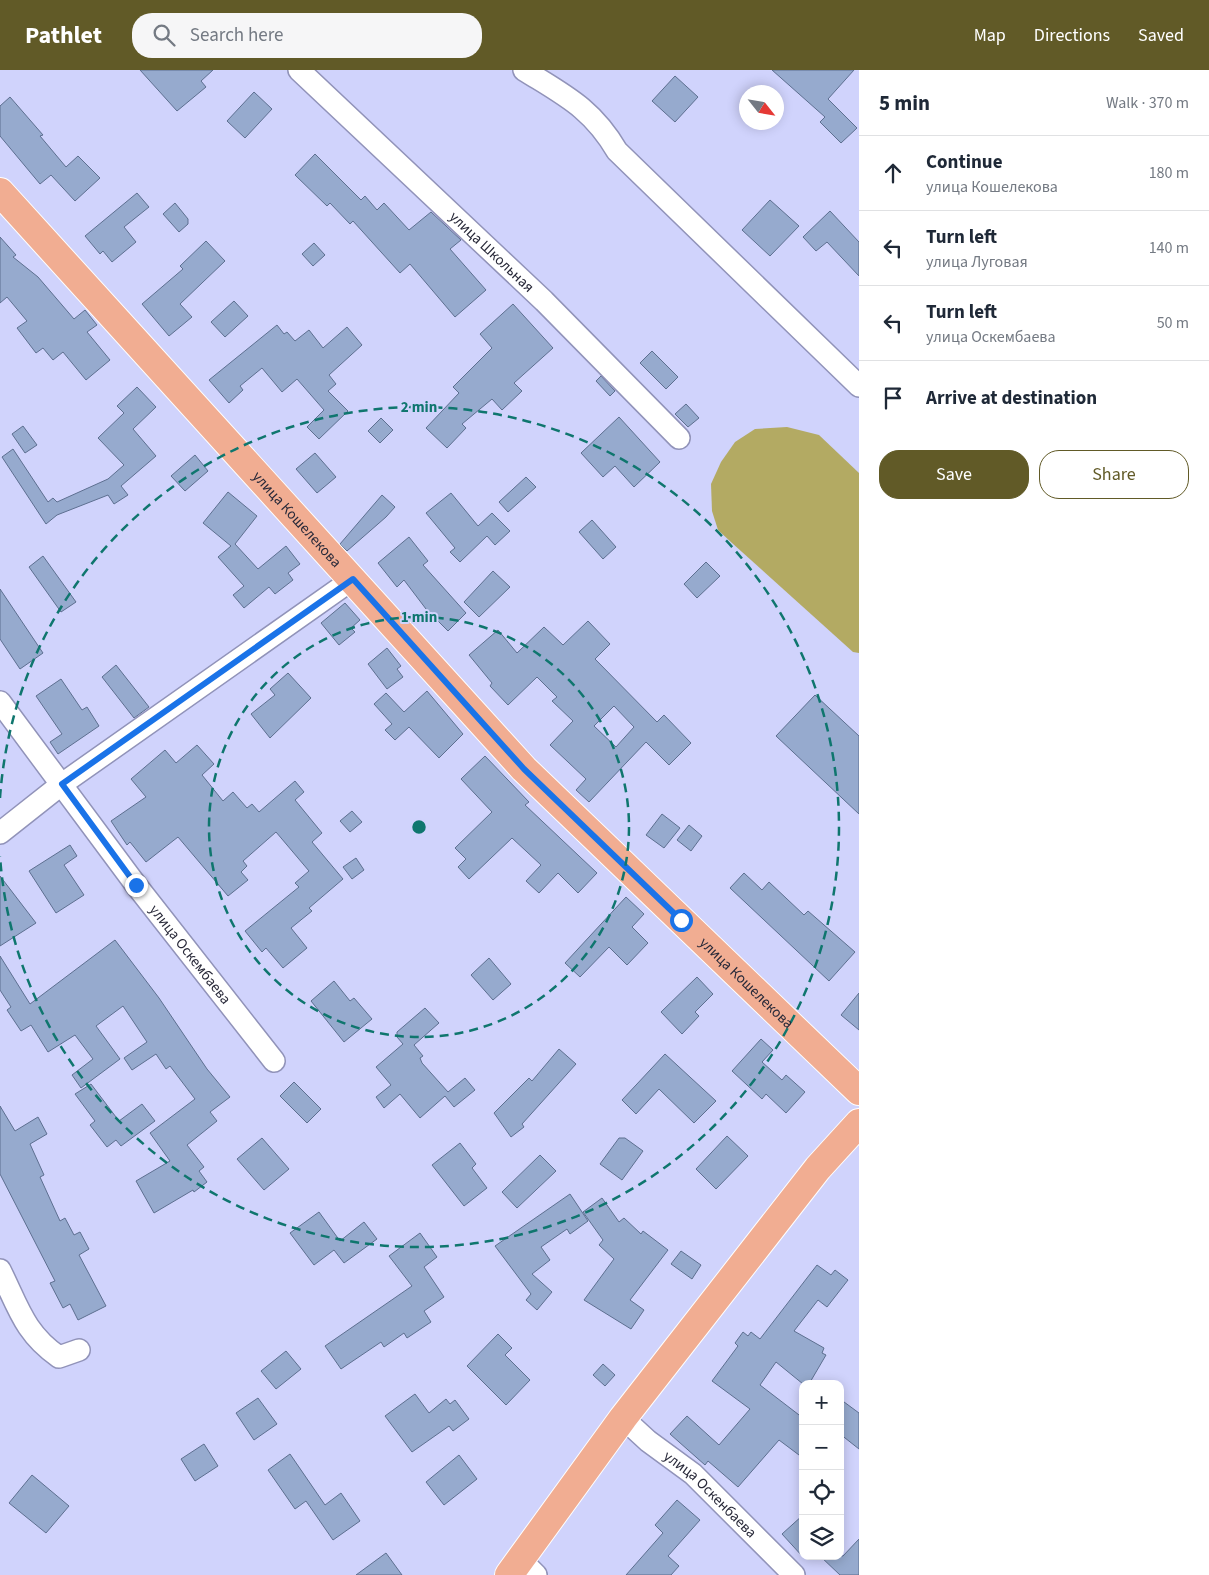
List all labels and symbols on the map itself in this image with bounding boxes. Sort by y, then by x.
north arrow [739,85,784,130]
street label: улица Школьная [445,206,539,297]
text: 2 min [401,397,437,418]
street label: улица Кошелекова [248,466,347,572]
text: 1 min [401,607,437,628]
centre of rings [410,818,428,836]
route end [125,874,148,897]
street label: улица Оскембаева [145,900,236,1009]
route start [670,909,693,932]
street label: улица Кошелекова [695,932,798,1033]
street label: улица Оскенбаева [659,1445,762,1543]

